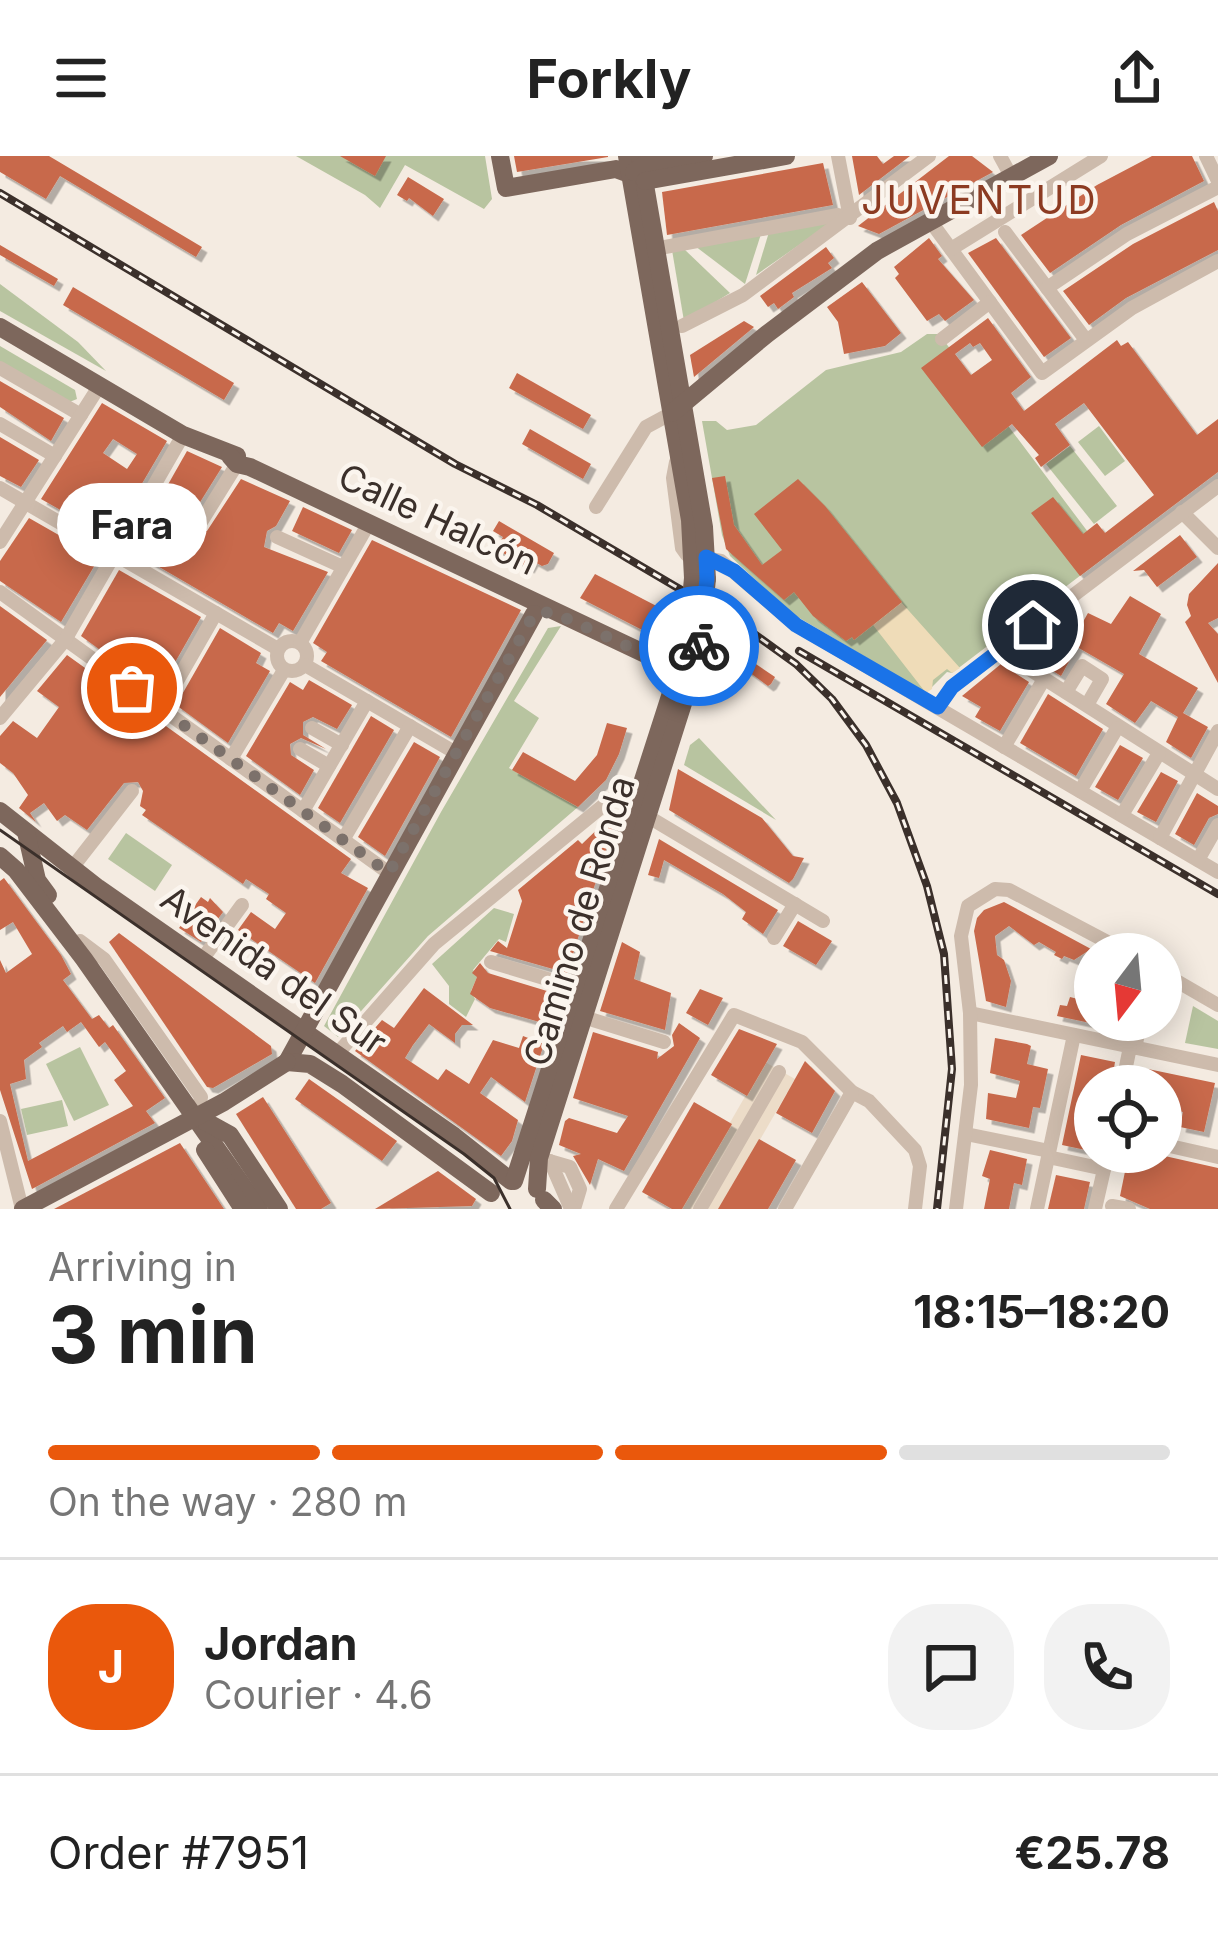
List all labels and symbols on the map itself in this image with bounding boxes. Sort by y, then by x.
district label: JUVENTUD [861,176,1099,223]
street label: Calle Halcón [332,454,544,584]
callout: Fara [57,484,207,568]
pin [982,574,1084,676]
courier [639,586,759,706]
pin [81,637,183,739]
street label: Camino de Ronda [514,771,644,1071]
street label: Avenida del Sur [153,876,395,1064]
north arrow [1074,933,1182,1041]

